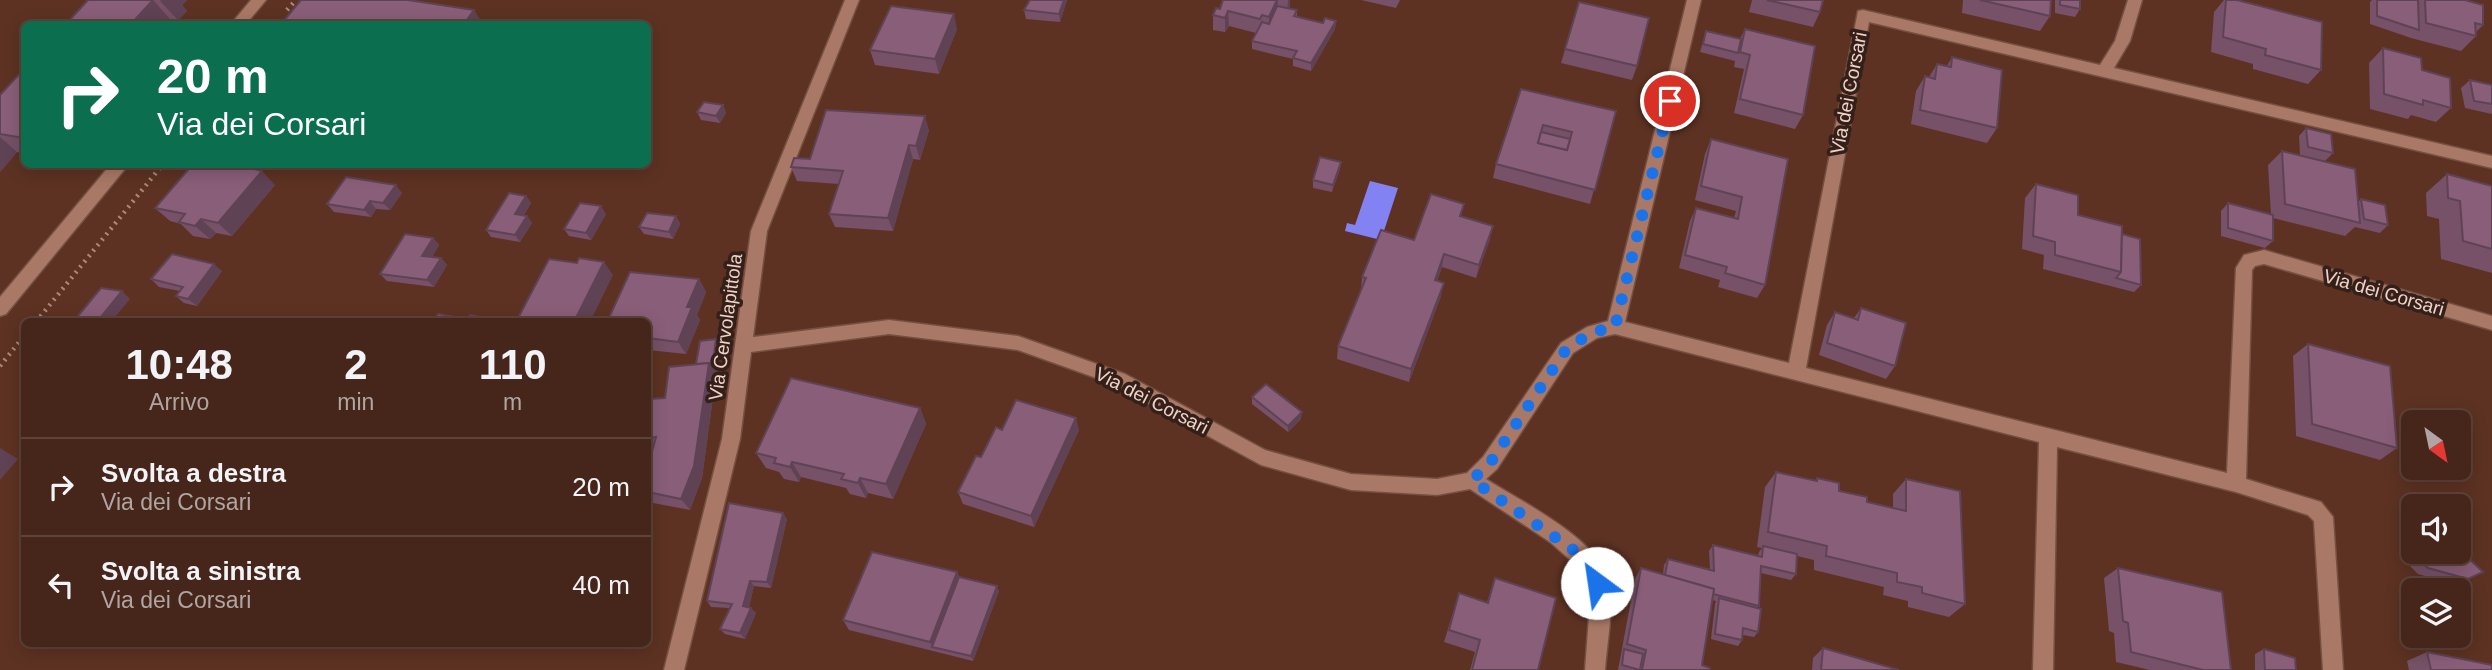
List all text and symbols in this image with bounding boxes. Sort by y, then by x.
street label: Via dei Corsari [1826,30,1871,156]
icon: right [42,49,133,140]
text: 20 m [157,49,269,103]
pin [1640,71,1700,131]
icon: arrive [1651,82,1689,120]
text: Via dei Corsari [157,106,366,142]
street label: Via Cervolapittola [705,252,746,402]
street label: Via dei Corsari [2321,265,2446,320]
text: 10:48 [125,341,233,388]
text: 2 [344,341,368,388]
text: 110 [479,341,547,388]
street label: Via dei Corsari [1092,363,1212,438]
text: Arrivo [149,389,209,415]
text: min [337,389,374,415]
text: m [503,389,522,415]
north arrow [2401,410,2471,480]
map controls [2401,410,2471,648]
text: Svolta a destra [101,458,286,488]
icon: right [42,468,80,506]
text: 20 m [572,472,630,502]
text: Via dei Corsari [101,489,251,515]
button: sound [2401,494,2471,564]
position arrow [1560,546,1634,620]
text: Svolta a sinistra [101,556,300,586]
icon: left [42,566,80,604]
text: 40 m [572,570,630,600]
button: layers [2401,578,2471,648]
text: Via dei Corsari [101,587,251,613]

